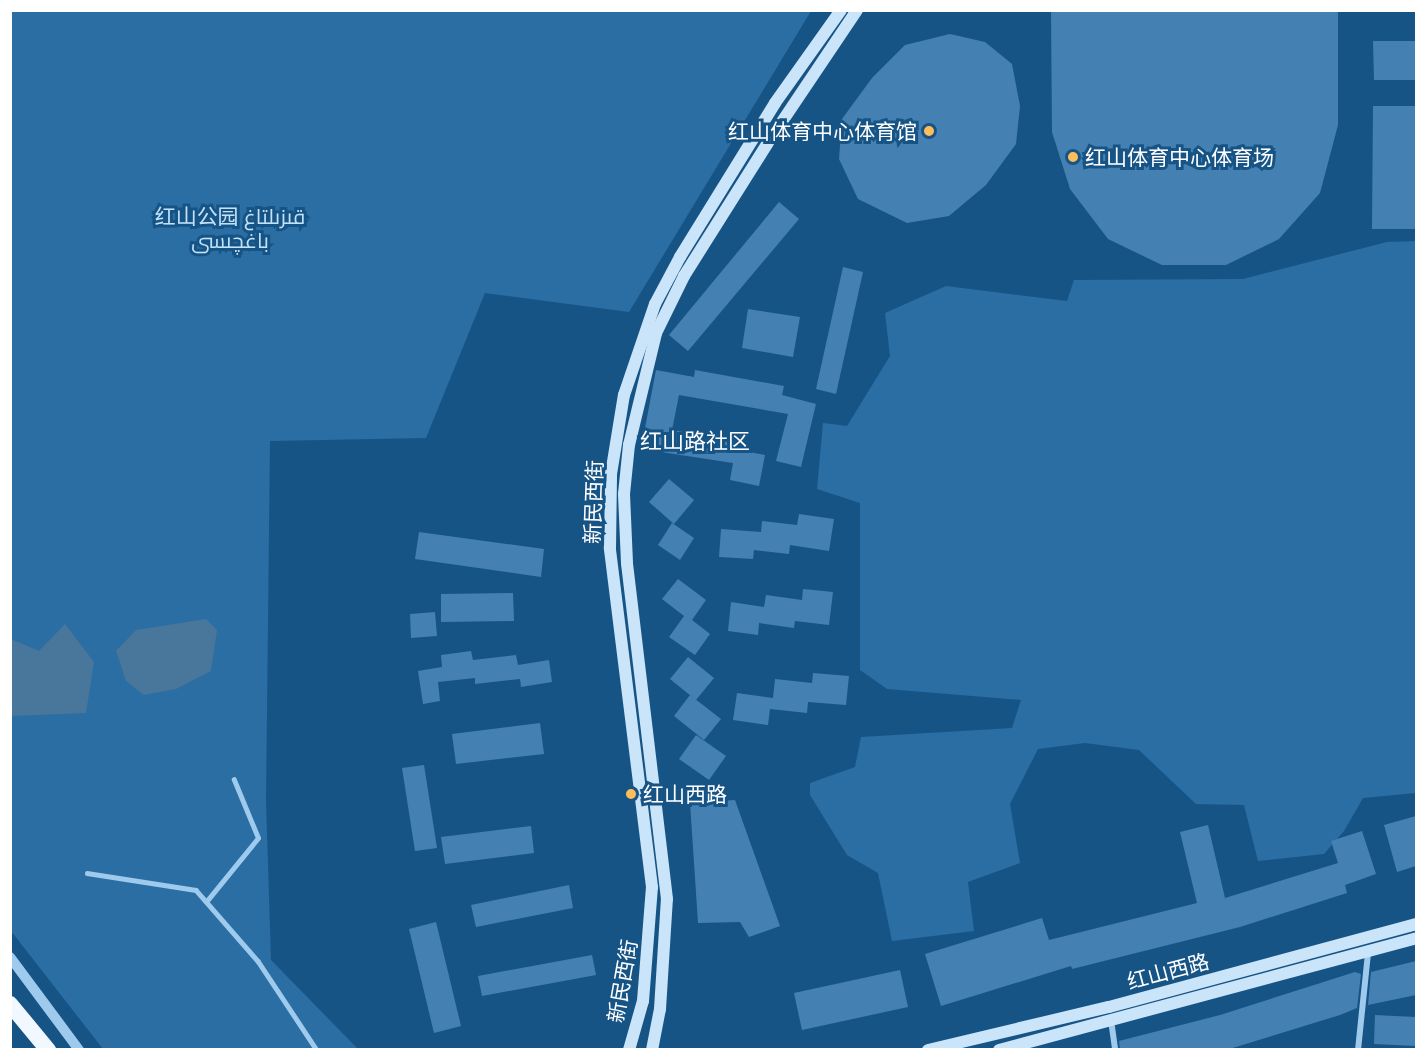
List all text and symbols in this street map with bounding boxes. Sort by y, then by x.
place label: 红山体育中心体育馆 [728,118,917,144]
marker: 红山体育中心体育馆 [922,124,936,138]
place label: 红山体育中心体育场 [1085,144,1274,170]
marker: 红山体育中心体育场 [1066,150,1080,164]
park label: 红山公园 قىزىلتاغ باغچىسى [155,203,305,253]
district label: 红山路社区 [640,429,750,455]
street label: 新民西街 [579,460,607,544]
place label: 红山西路 [643,781,727,807]
marker: 红山西路 [624,787,638,801]
street label: 新民西街 [602,937,642,1025]
street label: 红山西路 [1124,948,1212,994]

